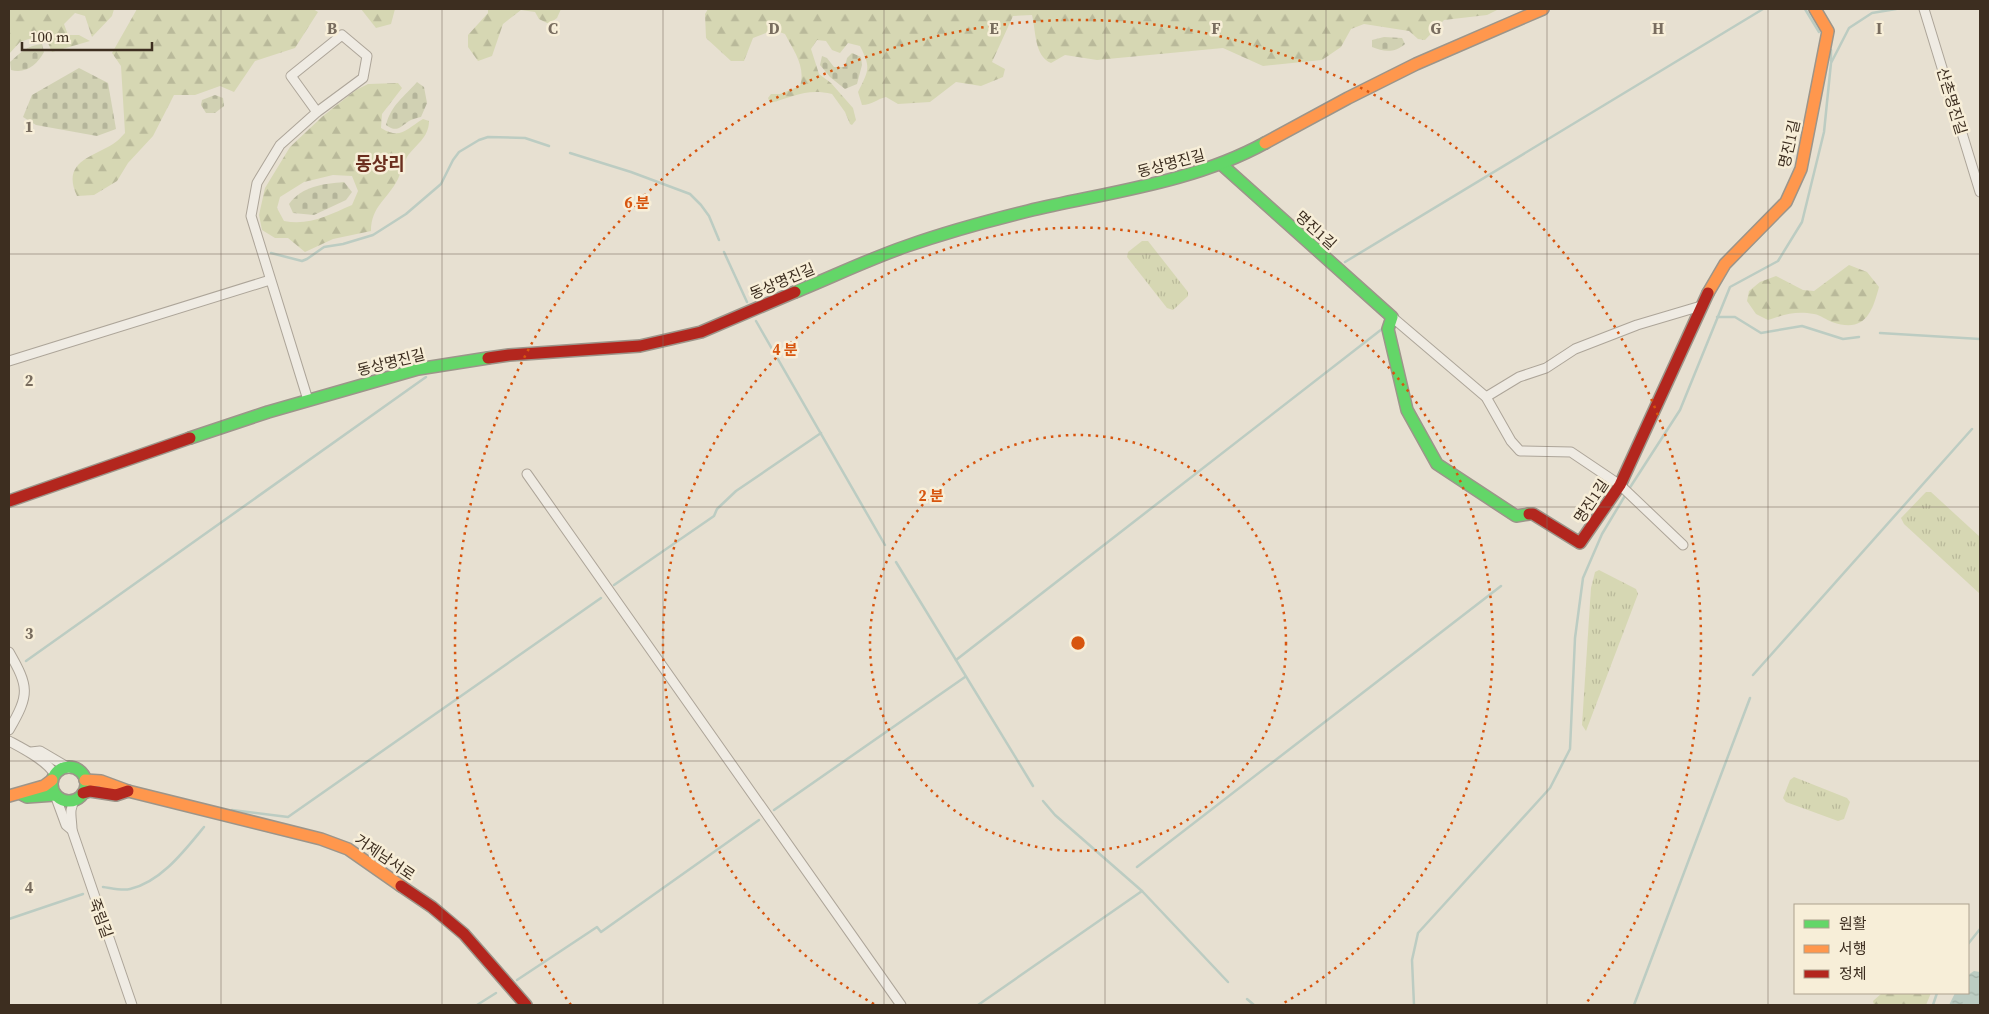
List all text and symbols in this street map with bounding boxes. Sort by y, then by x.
text: B [327,17,338,39]
text: C [548,17,558,39]
text: D [768,17,780,39]
text: E [989,17,999,39]
text: F [1211,17,1221,39]
text: G [1431,17,1442,39]
text: H [1652,17,1664,39]
text: I [1876,17,1882,39]
scale bar [22,20,152,52]
text: 100 m [30,26,70,47]
street label: 산촌명진길 [1932,65,1972,137]
text: 1 [25,115,33,137]
street label: 명진1길 [1773,118,1805,170]
street label: 동상명진길 [1135,144,1207,182]
district label: 동상리 [355,151,405,176]
text: 6 분 [624,192,650,213]
street label: 명진1길 [1291,206,1341,254]
street label: 동상명진길 [746,258,818,304]
text: 4 분 [772,339,798,360]
street label: 동상명진길 [355,343,427,381]
text: 2 [25,369,34,391]
street label: 명진1길 [1569,475,1613,527]
text: 2 분 [918,485,944,506]
text: 3 [25,622,34,644]
centre of rings [1069,634,1087,652]
street label: 거제남서로 [351,829,419,885]
text: 4 [25,876,34,898]
street label: 죽림길 [84,895,118,941]
legend [1794,904,1969,994]
text: 원활 [1839,913,1867,934]
text: 서행 [1839,938,1867,959]
text: 정체 [1839,963,1867,984]

